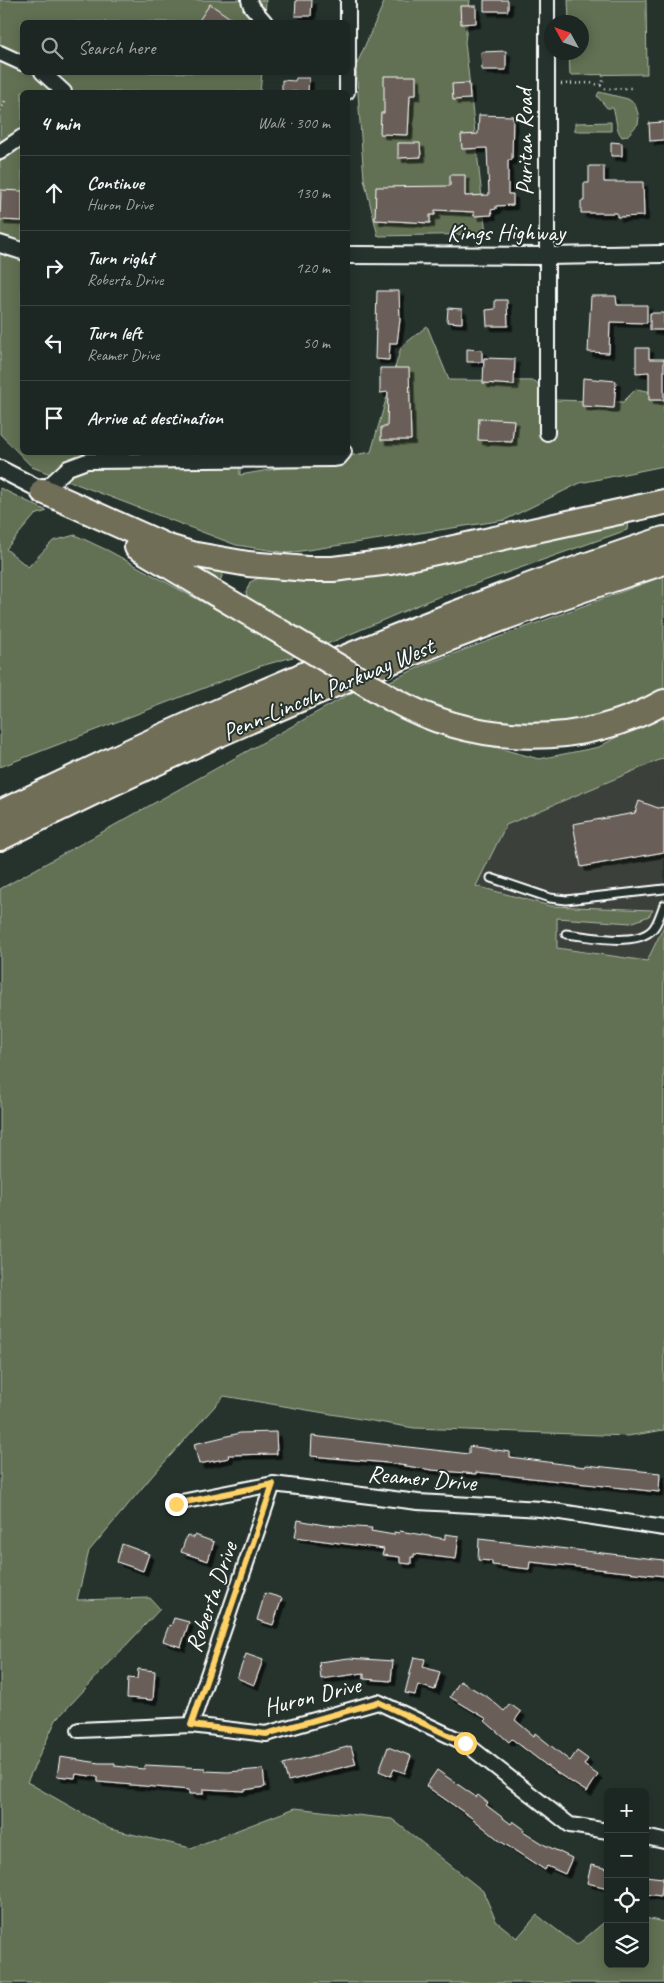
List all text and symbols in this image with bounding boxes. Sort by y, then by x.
north arrow [544,15,589,60]
search box [20,20,350,75]
icon: search [38,34,66,62]
text: Search here [78,36,155,60]
street label: Puritan Road [509,85,539,196]
text: 4 min [40,110,80,136]
text: Walk · 300 m [258,113,330,133]
text: Continue [87,171,144,195]
icon: ahead [40,179,68,207]
text: 130 m [296,183,330,203]
text: Huron Drive [87,195,153,215]
street label: Kings Highway [447,217,567,247]
text: Turn right [87,246,154,270]
icon: right [40,254,68,282]
text: 120 m [296,258,330,278]
text: Roberta Drive [87,270,163,290]
text: Turn left [87,321,142,345]
icon: left [40,329,68,357]
text: 50 m [303,333,330,353]
text: Reamer Drive [87,345,160,365]
icon: arrive [40,404,68,432]
text: Arrive at destination [87,406,223,430]
street label: Penn-Lincoln Parkway West [218,630,440,747]
street label: Reamer Drive [367,1458,480,1498]
route end [165,1493,188,1516]
street label: Roberta Drive [178,1536,245,1656]
street label: Huron Drive [260,1669,366,1723]
route start [454,1732,477,1755]
map controls [604,1788,649,1968]
button: + [604,1788,649,1833]
button: − [604,1833,649,1878]
button: locate [604,1878,649,1923]
button: layers [604,1923,649,1968]

